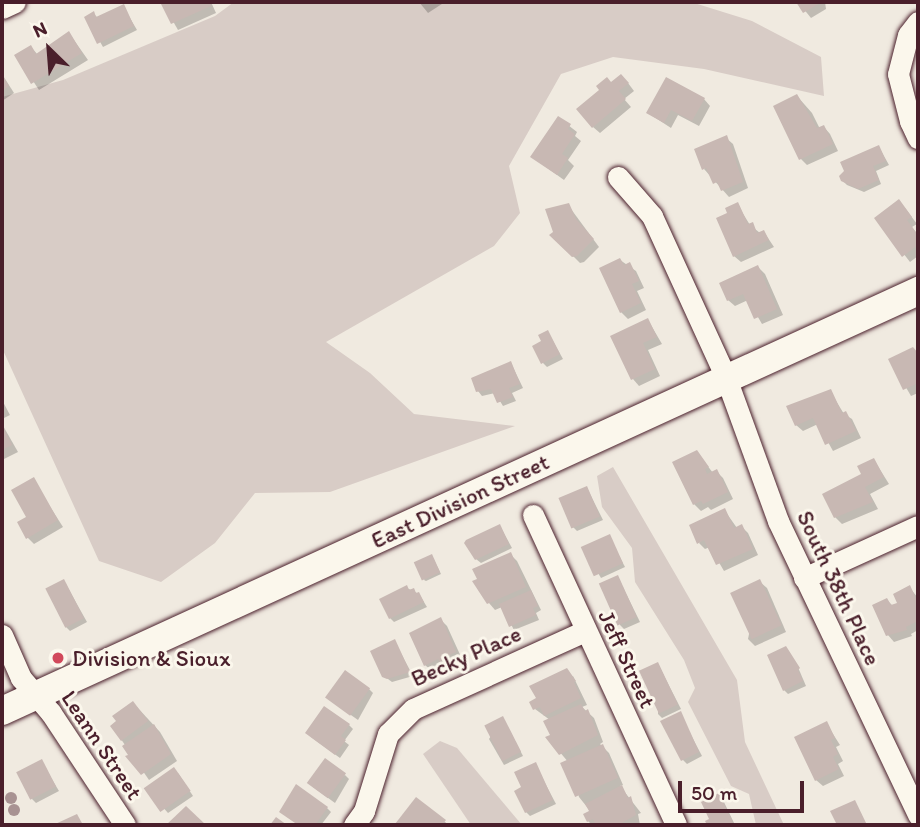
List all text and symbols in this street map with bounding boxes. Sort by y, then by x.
north arrow [14,14,84,84]
text: N [29,16,51,43]
street label: East Division Street [367,448,553,554]
street label: South 38th Place [791,507,887,669]
street label: Jeff Street [592,606,662,712]
street label: Becky Place [407,620,525,692]
place label: Division & Sioux [72,644,230,672]
marker: Division & Sioux [50,650,66,666]
street label: Leann Street [56,685,148,805]
scale bar [682,768,808,812]
text: 50 m [691,780,737,805]

